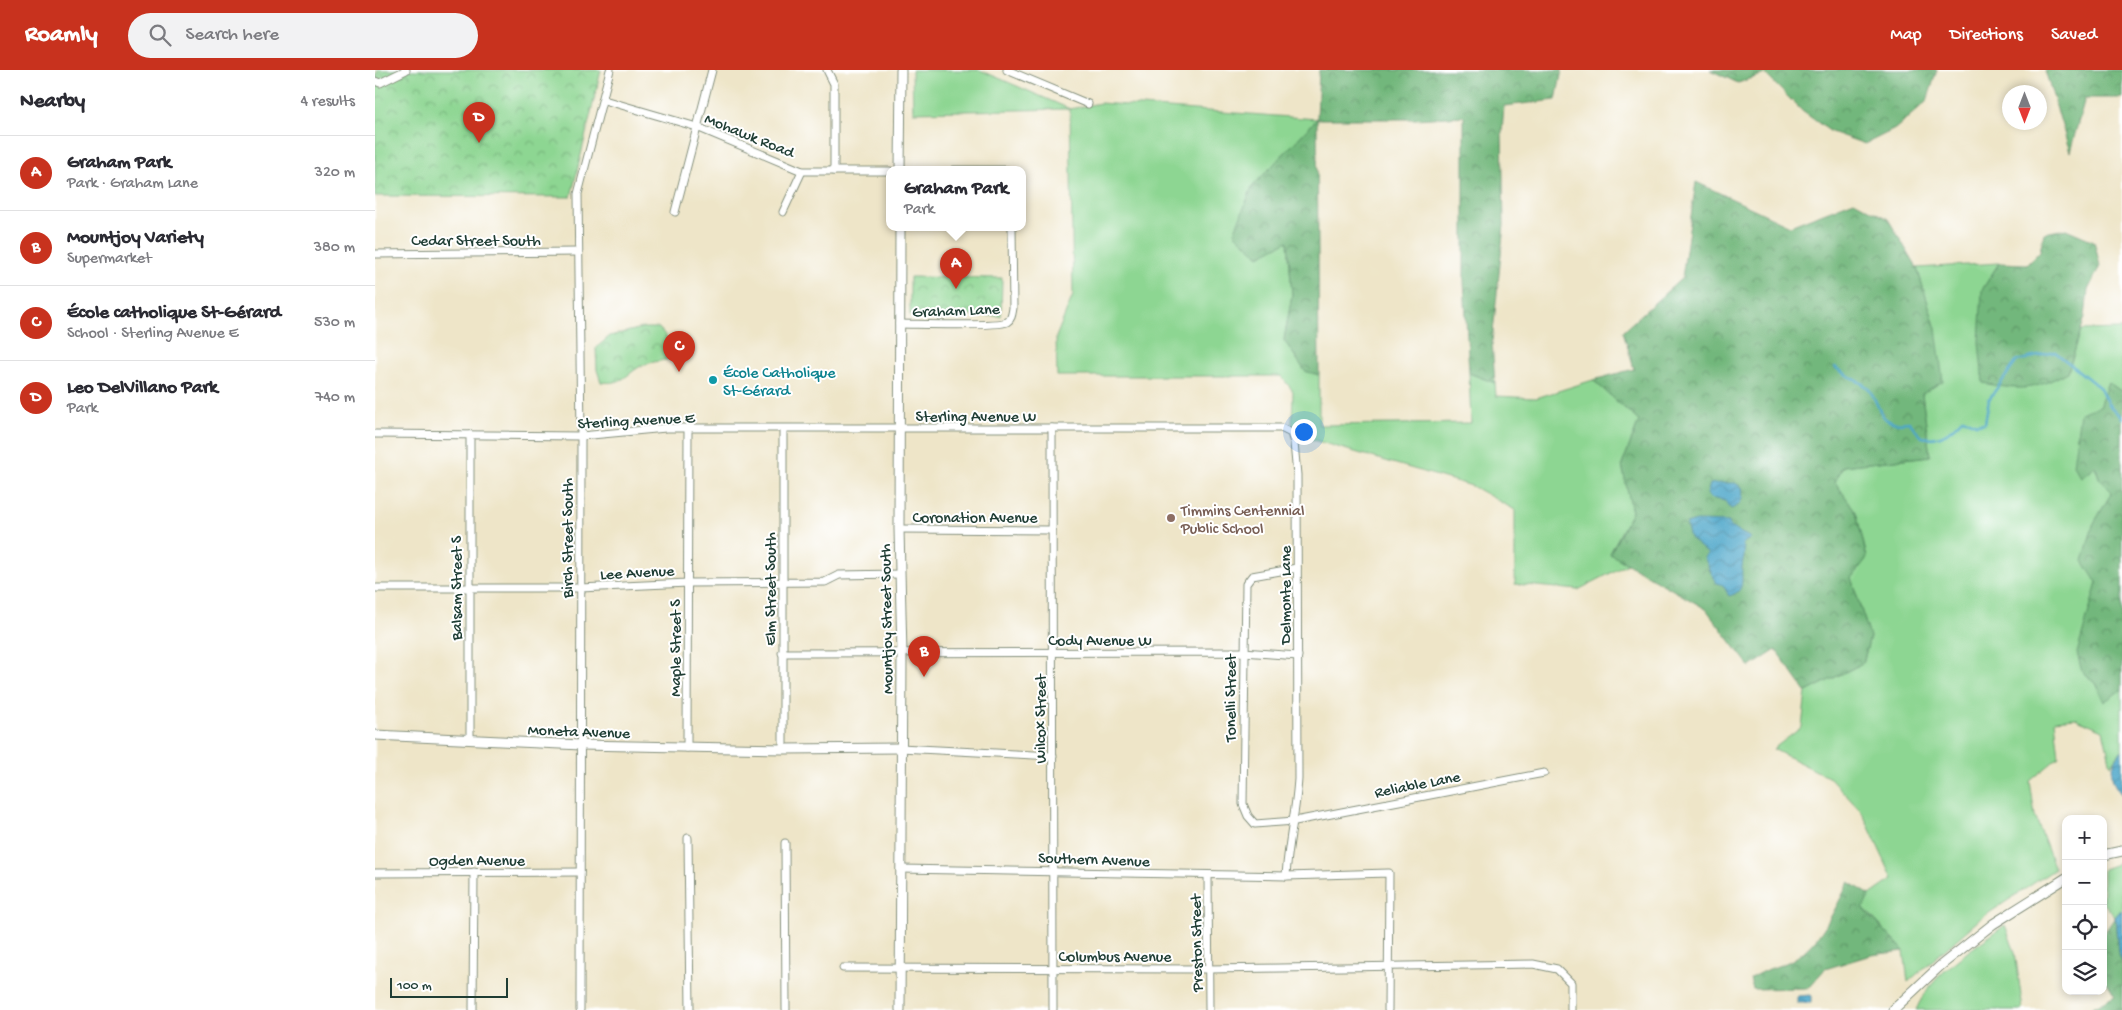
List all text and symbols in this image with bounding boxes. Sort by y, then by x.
search box [128,13,478,58]
text: Roamly [25,21,98,50]
icon: search [146,21,174,49]
text: Search here [186,24,279,47]
text: Map [1890,25,1922,46]
text: Directions [1950,25,2023,46]
text: Saved [2051,25,2097,46]
north arrow [2002,85,2047,130]
text: Nearby [20,90,85,115]
text: 4 results [300,93,355,112]
pin: D [463,102,495,143]
street label: Mohawk Road [701,111,798,164]
text: Graham Park [67,152,171,175]
text: A [31,164,41,183]
text: 320 m [315,164,355,183]
popup [886,166,1026,231]
text: Park · Graham Lane [67,175,198,194]
text: Graham Park [904,178,1008,201]
text: Park [904,201,934,220]
text: Mountjoy Variety [67,227,204,250]
street label: Cedar Street South [411,233,541,252]
text: B [32,239,40,258]
text: 380 m [314,239,355,258]
pin: A [940,248,972,289]
text: Supermarket [67,250,152,269]
street label: Graham Lane [912,301,1001,324]
text: École catholique St-Gérard [67,302,281,325]
text: C [32,314,40,333]
text: 530 m [314,314,355,333]
text: School · Sterling Avenue E [67,325,238,344]
pin: C [663,331,695,372]
place label: École Catholique St-Gérard [723,365,836,402]
marker: École Catholique St-Gérard [707,374,719,386]
text: Leo DelVillano Park [67,377,218,400]
text: D [31,389,41,408]
text: 740 m [315,389,355,408]
text: Park [67,400,98,419]
street label: Sterling Avenue W [916,409,1037,428]
street label: Sterling Avenue E [577,410,696,435]
your location [1291,419,1317,445]
street label: Birch Street South [560,478,579,599]
place label: Timmins Centennial Public School [1180,503,1305,540]
street label: Coronation Avenue [912,510,1038,529]
marker: Timmins Centennial Public School [1165,512,1177,524]
street label: Elm Street South [763,532,782,646]
street label: Balsam Street S [449,535,468,641]
street label: Mountjoy Street South [878,543,899,694]
street label: Delmonte Lane [1278,545,1297,645]
street label: Lee Avenue [600,563,676,586]
street label: Maple Street S [668,599,687,697]
street label: Cody Avenue W [1048,633,1152,652]
pin: B [908,636,940,677]
street label: Tonelli Street [1223,653,1242,743]
street label: Wilcox Street [1033,673,1052,764]
street label: Moneta Avenue [527,722,631,745]
street label: Reliable Lane [1373,769,1463,804]
map controls [2062,815,2107,995]
button: + [2062,815,2107,860]
street label: Southern Avenue [1038,850,1151,873]
street label: Ogden Avenue [429,853,526,872]
button: − [2062,860,2107,905]
street label: Preston Street [1188,893,1209,993]
button: locate [2062,905,2107,950]
street label: Columbus Avenue [1058,949,1172,968]
button: layers [2062,950,2107,995]
scale bar [390,975,507,998]
text: 100 m [397,978,432,995]

